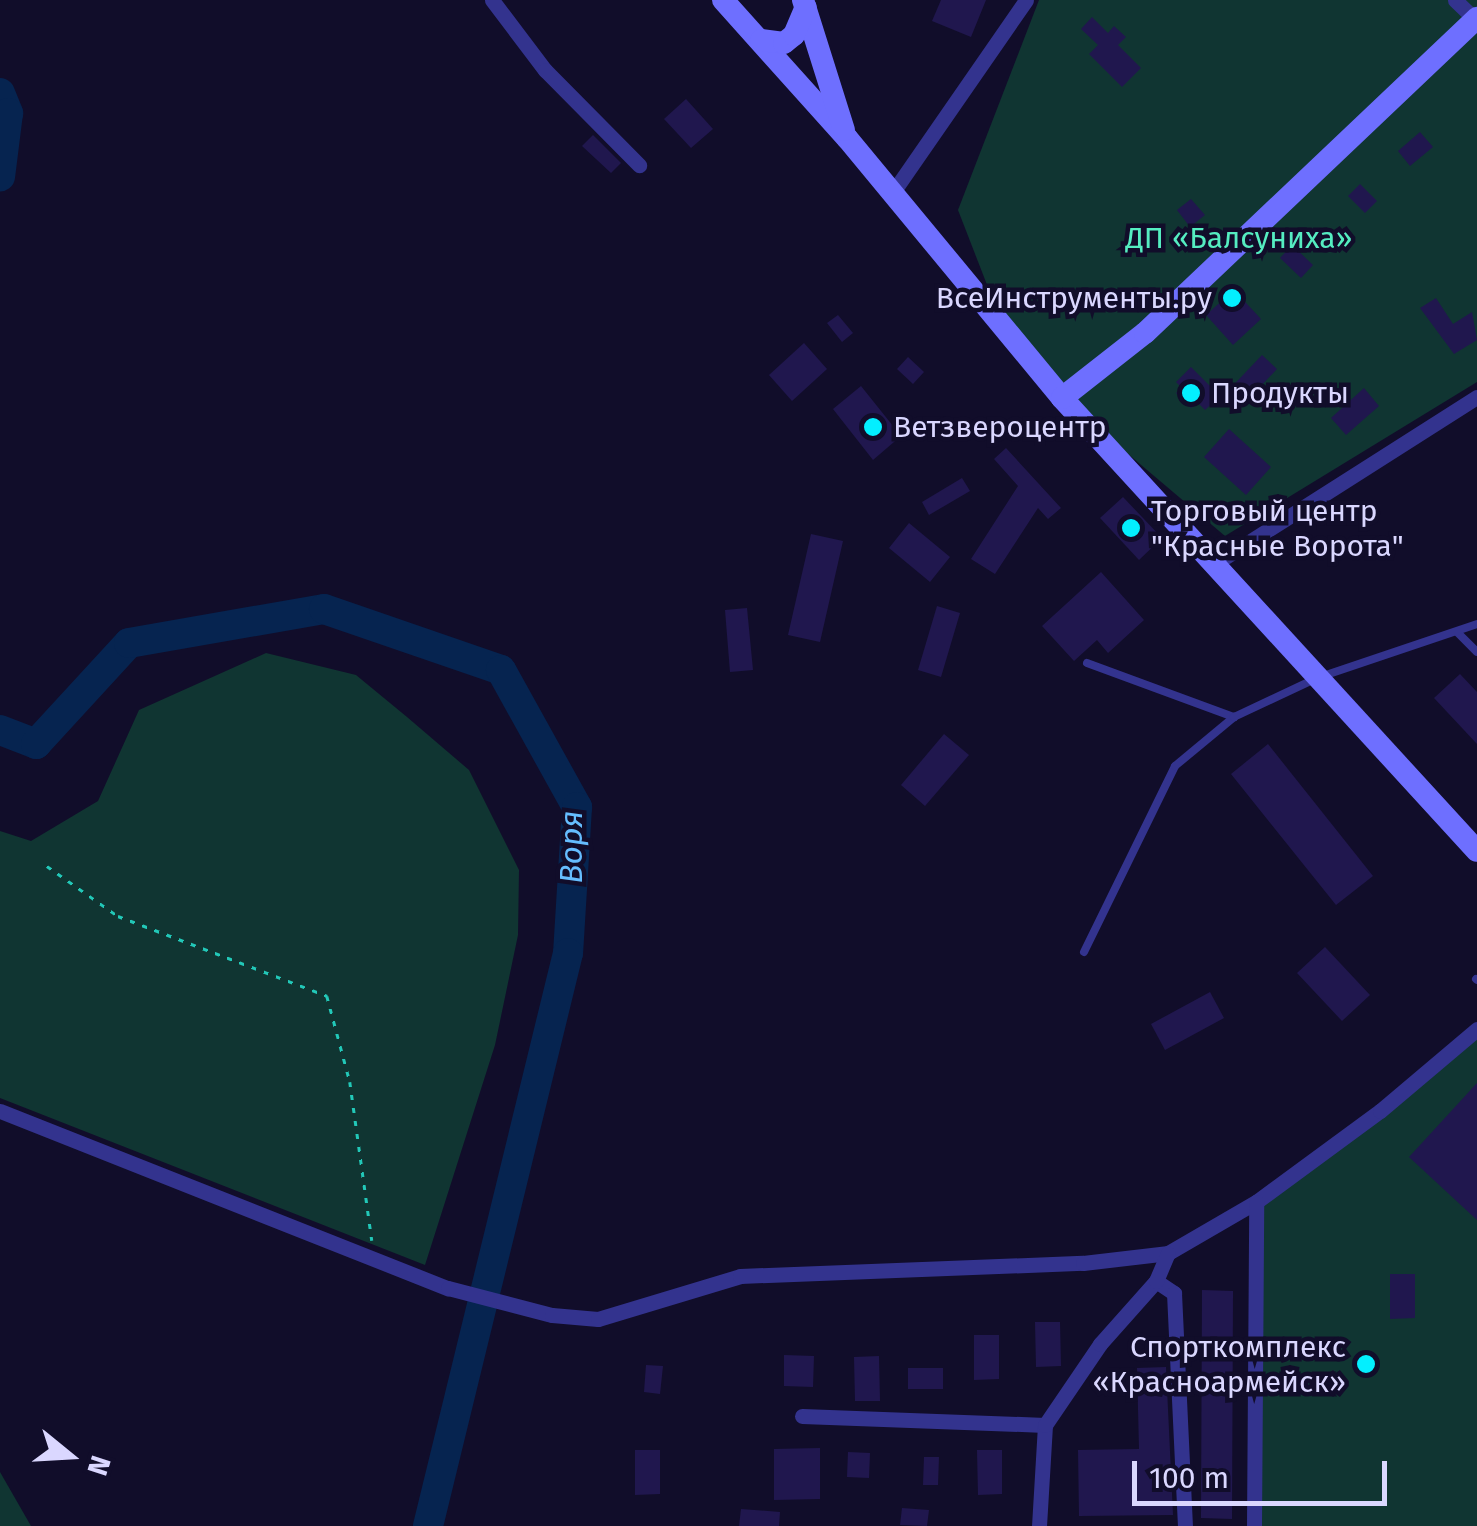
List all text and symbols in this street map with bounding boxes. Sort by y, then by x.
park label: ДП «Балсуниха» [1125,220,1353,256]
place label: ВсеИнструменты.ру [936,280,1212,316]
marker: ВсеИнструменты.ру [1221,287,1243,309]
place label: Продукты [1211,375,1349,411]
marker: Продукты [1180,382,1202,404]
place label: Ветзвероцентр [893,409,1107,445]
marker: Ветзвероцентр [862,416,884,438]
place label: Торговый центр "Красные Ворота" [1151,493,1404,564]
marker: Торговый центр "Красные Ворота" [1120,517,1142,539]
water label: Воря [552,810,590,884]
place label: Спорткомплекс «Красноармейск» [1092,1329,1346,1400]
marker: Спорткомплекс «Красноармейск» [1355,1353,1377,1375]
north arrow [20,1406,120,1506]
scale bar [1137,1441,1392,1503]
text: N [80,1451,118,1479]
text: 100 m [1149,1460,1229,1496]

